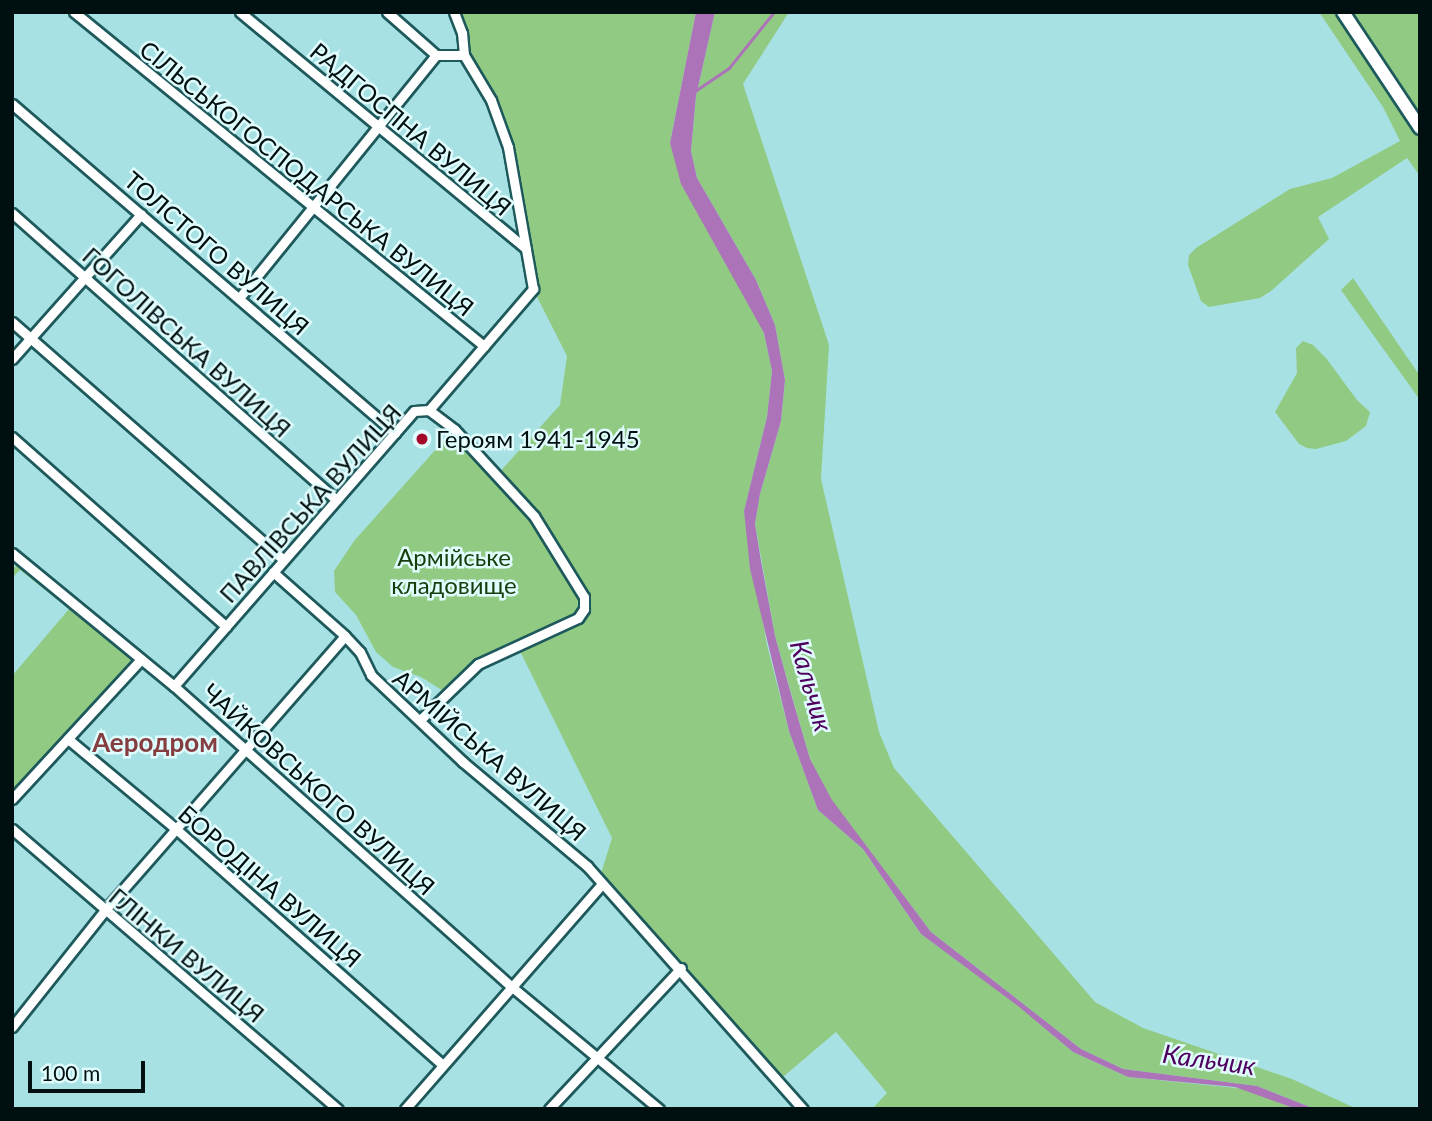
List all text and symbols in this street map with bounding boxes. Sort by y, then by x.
street label: СІЛЬСЬКОГОСПОДАРСЬКА ВУЛИЦЯ [134,34,480,322]
street label: РАДГОСПНА ВУЛИЦЯ [305,37,517,221]
street label: ТОЛСТОГО ВУЛИЦЯ [119,165,315,341]
street label: ГОГОЛІВСЬКА ВУЛИЦЯ [77,241,297,443]
street label: ПАВЛІВСЬКА ВУЛИЦЯ [213,398,407,608]
place label: Героям 1941-1945 [436,425,640,453]
marker: Героям 1941-1945 [414,431,430,447]
park label: Армійське кладовище [391,543,517,599]
water label: Кальчик [783,637,839,735]
street label: АРМІЙСЬКА ВУЛИЦЯ [388,663,592,847]
street label: ЧАЙКОВСЬКОГО ВУЛИЦЯ [197,677,441,901]
district label: Аеродром [92,727,218,759]
street label: БОРОДІНА ВУЛИЦЯ [173,799,367,973]
street label: ГЛІНКИ ВУЛИЦЯ [104,882,270,1028]
water label: Кальчик [1161,1038,1257,1082]
scale bar [32,1048,149,1092]
text: 100 m [41,1060,100,1085]

